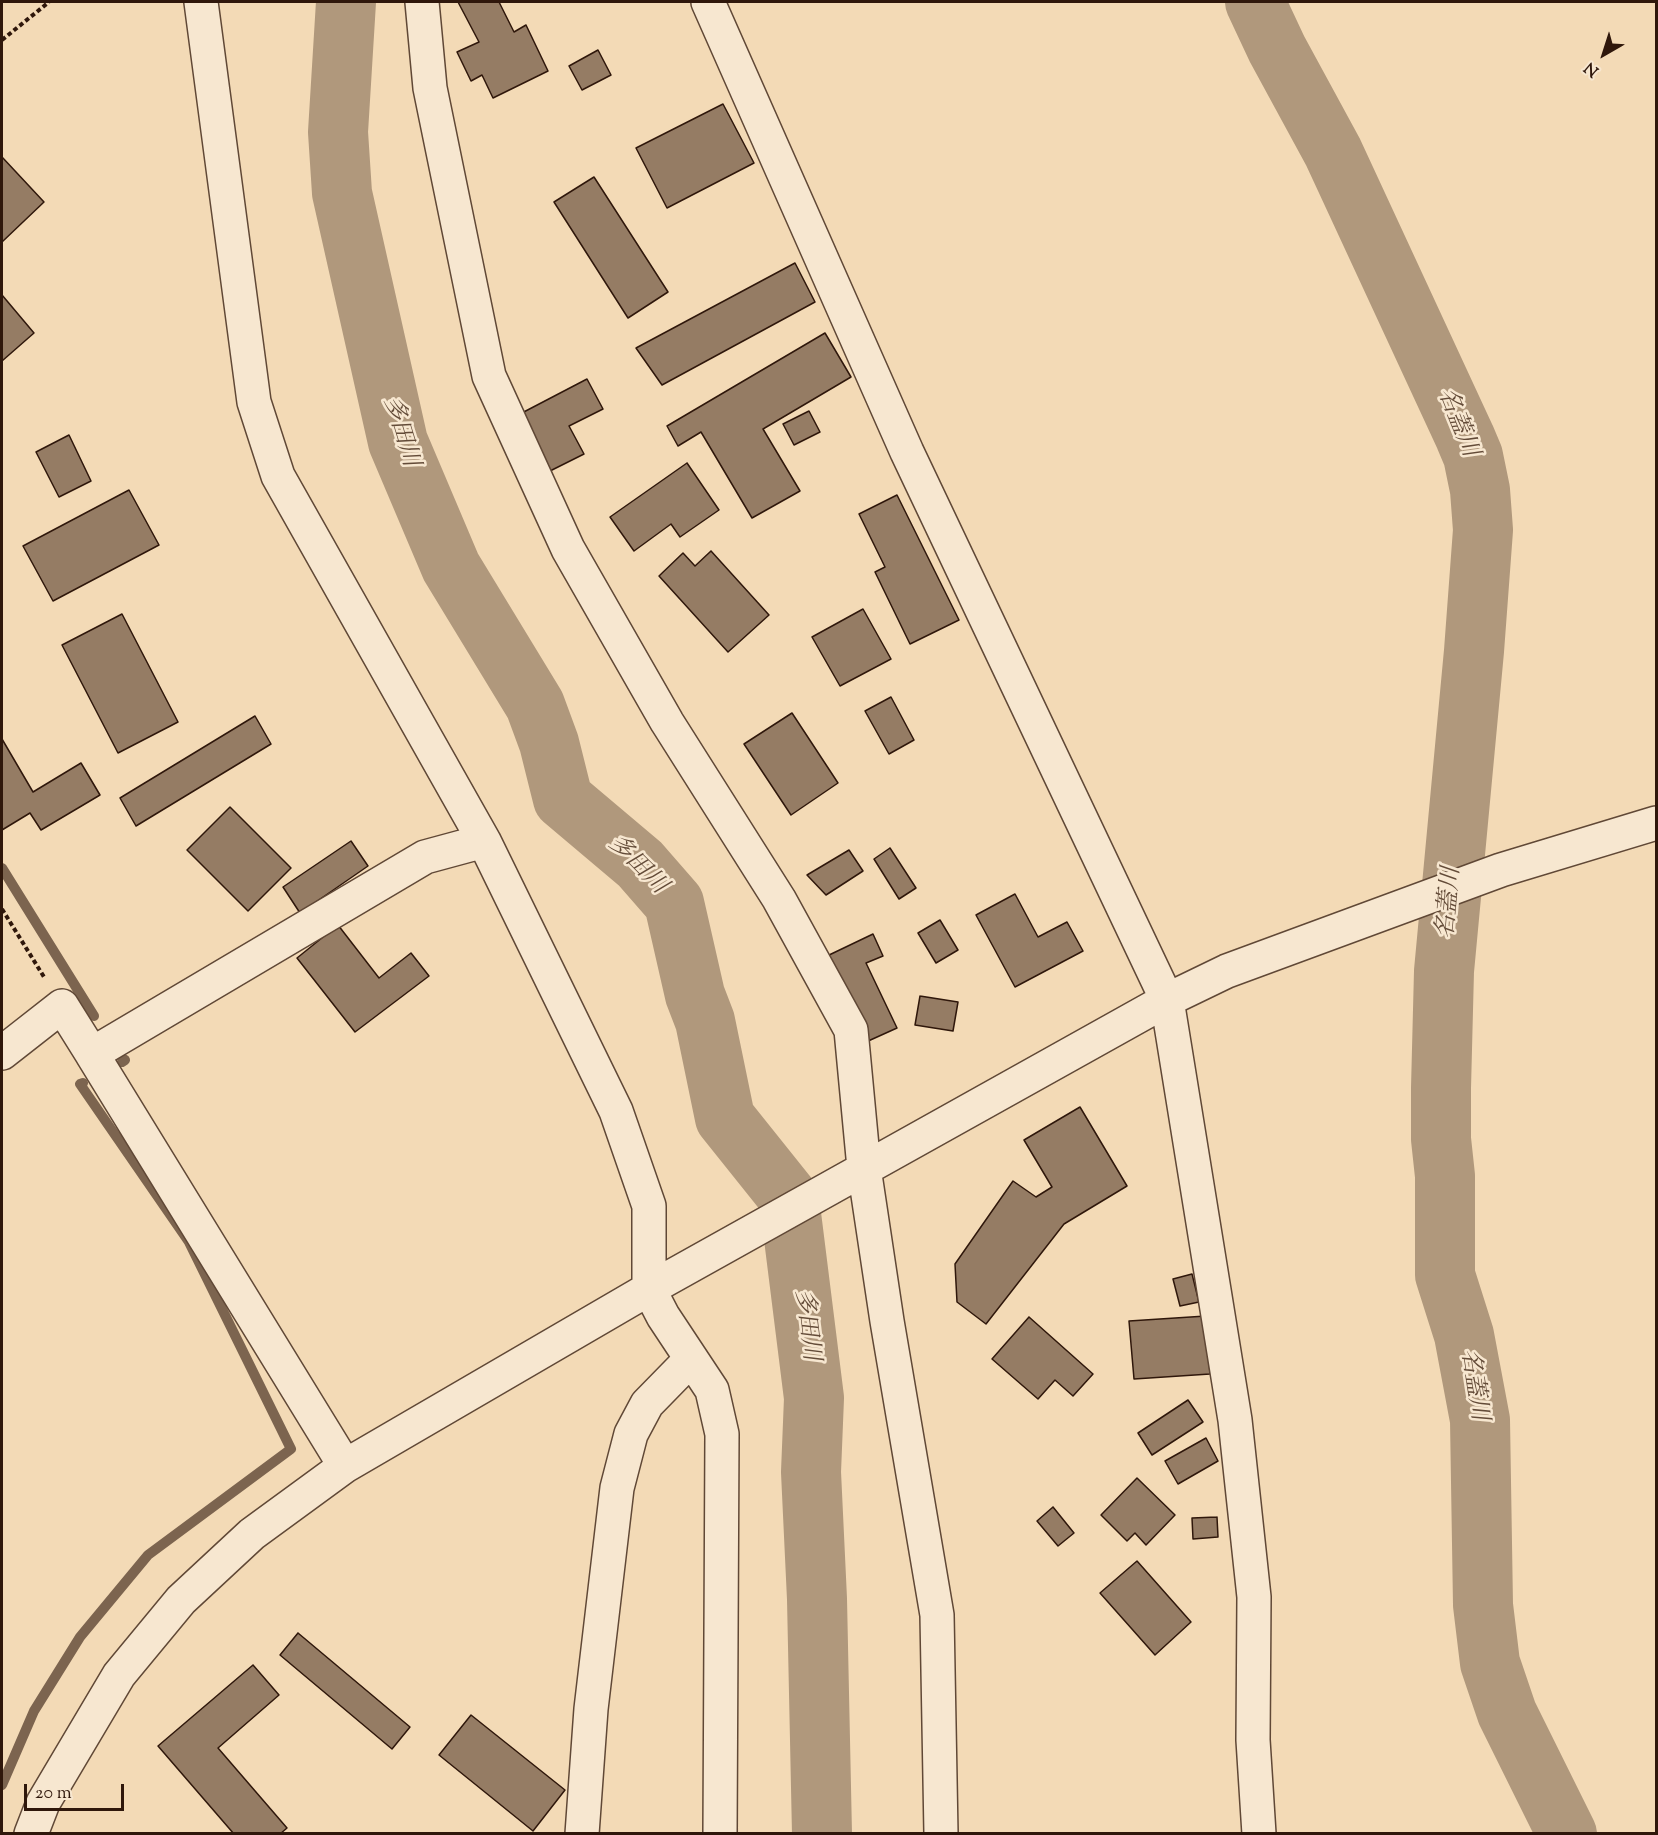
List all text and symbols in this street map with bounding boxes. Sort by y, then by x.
north arrow [1574,24,1634,84]
text: N [1580,55,1605,81]
water label: 名蓋川 [1429,384,1483,462]
water label: 多田川 [375,393,423,471]
water label: 多田川 [600,830,672,902]
water label: 名蓋川 [1434,866,1468,940]
water label: 多田川 [786,1288,824,1362]
water label: 名蓋川 [1452,1347,1492,1423]
scale bar [27,1772,128,1810]
text: 20 m [35,1781,72,1807]

